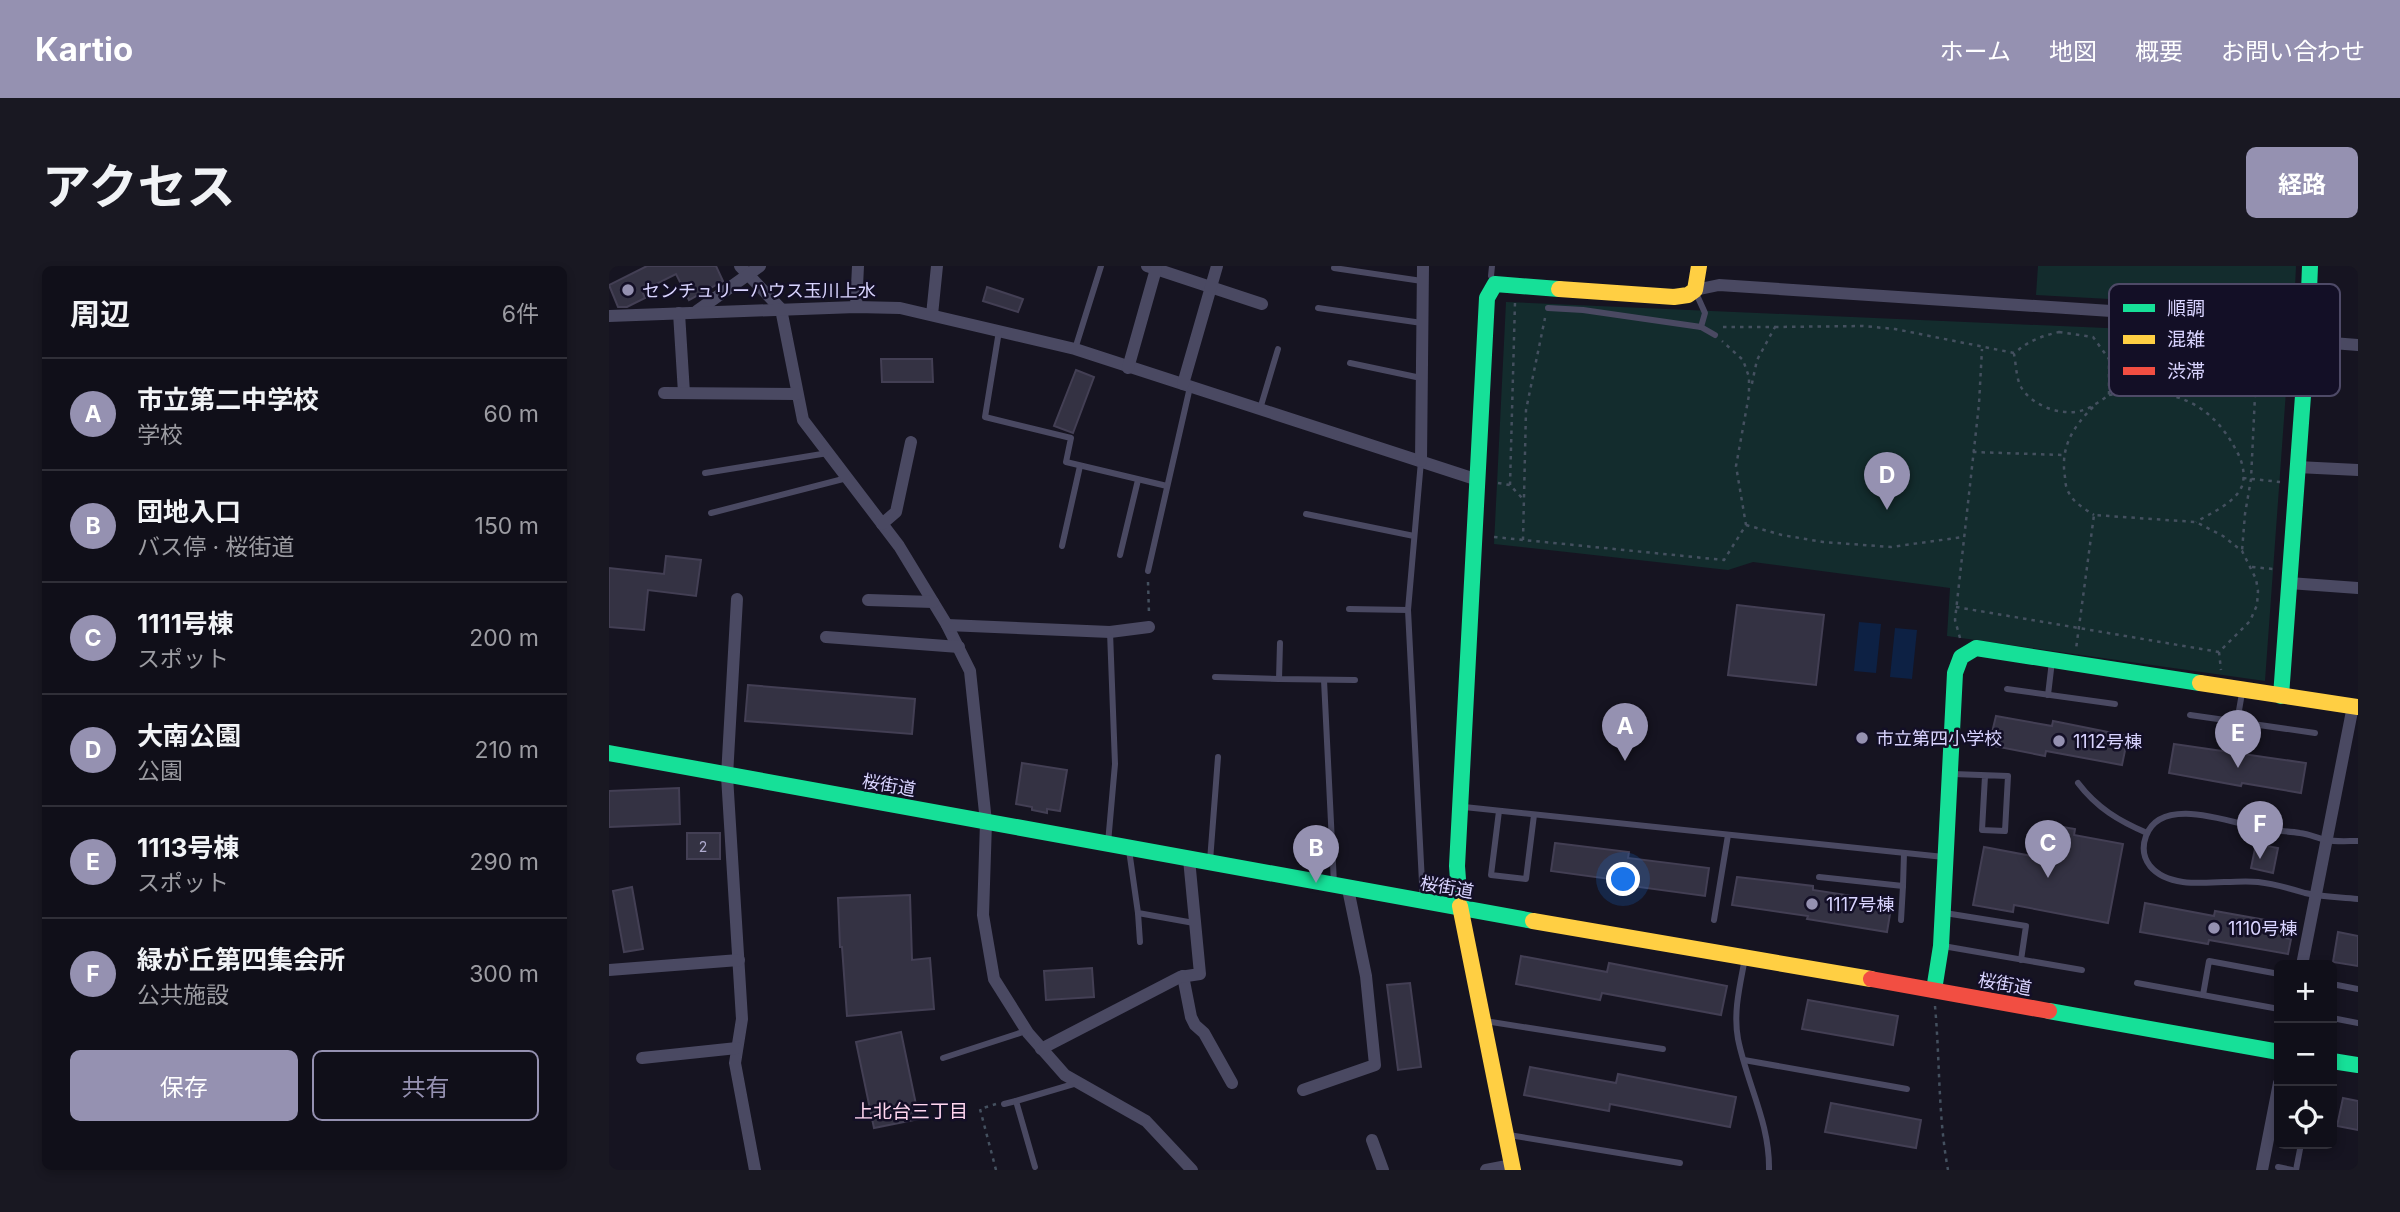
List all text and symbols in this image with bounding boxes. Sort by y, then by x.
text: Kartio [35,29,133,69]
text: ホーム [1940,37,2011,66]
text: 地図 [2049,37,2097,66]
text: 概要 [2135,37,2183,66]
text: お問い合わせ [2221,37,2365,66]
button: 経路 [2246,147,2358,218]
text: アクセス [42,157,236,216]
place label: センチュリーハウス玉川上水 [642,280,876,301]
marker: センチュリーハウス玉川上水 [620,282,636,298]
legend [2109,284,2340,396]
text: 周辺 [70,296,130,332]
text: 順調 [2167,297,2205,320]
text: 6件 [502,300,539,328]
text: 混雑 [2167,328,2205,351]
text: 渋滞 [2167,360,2205,383]
text: 市立第二中学校 [137,384,319,415]
text: A [84,400,102,428]
text: 60 m [484,400,539,428]
text: 学校 [137,421,183,449]
pin: D [1864,452,1910,510]
text: 団地入口 [137,496,241,527]
text: B [85,512,101,540]
text: 150 m [475,512,539,540]
text: バス停 · 桜街道 [137,533,295,561]
text: 1111号棟 [137,608,234,639]
text: C [84,624,102,652]
text: 200 m [469,624,539,652]
text: スポット [137,645,229,673]
pin: A [1602,703,1648,761]
pin: E [2215,710,2261,768]
text: 大南公園 [137,720,241,751]
place label: 市立第四小学校 [1876,728,2002,749]
marker: 市立第四小学校 [1854,730,1870,746]
place label: 1112号棟 [2073,731,2142,752]
marker: 1112号棟 [2051,733,2067,749]
text: D [85,736,101,764]
text: 210 m [474,736,539,764]
text: 公園 [137,757,183,785]
street label: 桜街道 [861,770,917,800]
pin: F [2237,801,2283,859]
pin: C [2025,820,2071,878]
pin: B [1293,825,1339,883]
text: 1113号棟 [137,832,239,863]
house number: 2 [699,838,707,855]
text: E [86,848,100,876]
text: 290 m [470,848,539,876]
your location [1606,862,1640,896]
text: スポット [137,869,229,897]
street label: 桜街道 [1419,872,1475,902]
place label: 1117号棟 [1826,894,1894,915]
marker: 1117号棟 [1804,896,1820,912]
place label: 1110号棟 [2228,918,2297,939]
marker: 1110号棟 [2206,920,2222,936]
text: 緑が丘第四集会所 [137,944,345,975]
text: F [86,960,100,988]
text: 300 m [469,960,539,988]
map controls [2274,960,2337,1149]
button: + [2274,960,2337,1023]
street label: 桜街道 [1977,969,2033,999]
text: 公共施設 [137,981,229,1009]
button: − [2274,1023,2337,1086]
button: 保存 [70,1050,298,1121]
button: 共有 [312,1050,539,1121]
button: locate [2274,1086,2337,1149]
district label: 上北台三丁目 [854,1100,968,1123]

